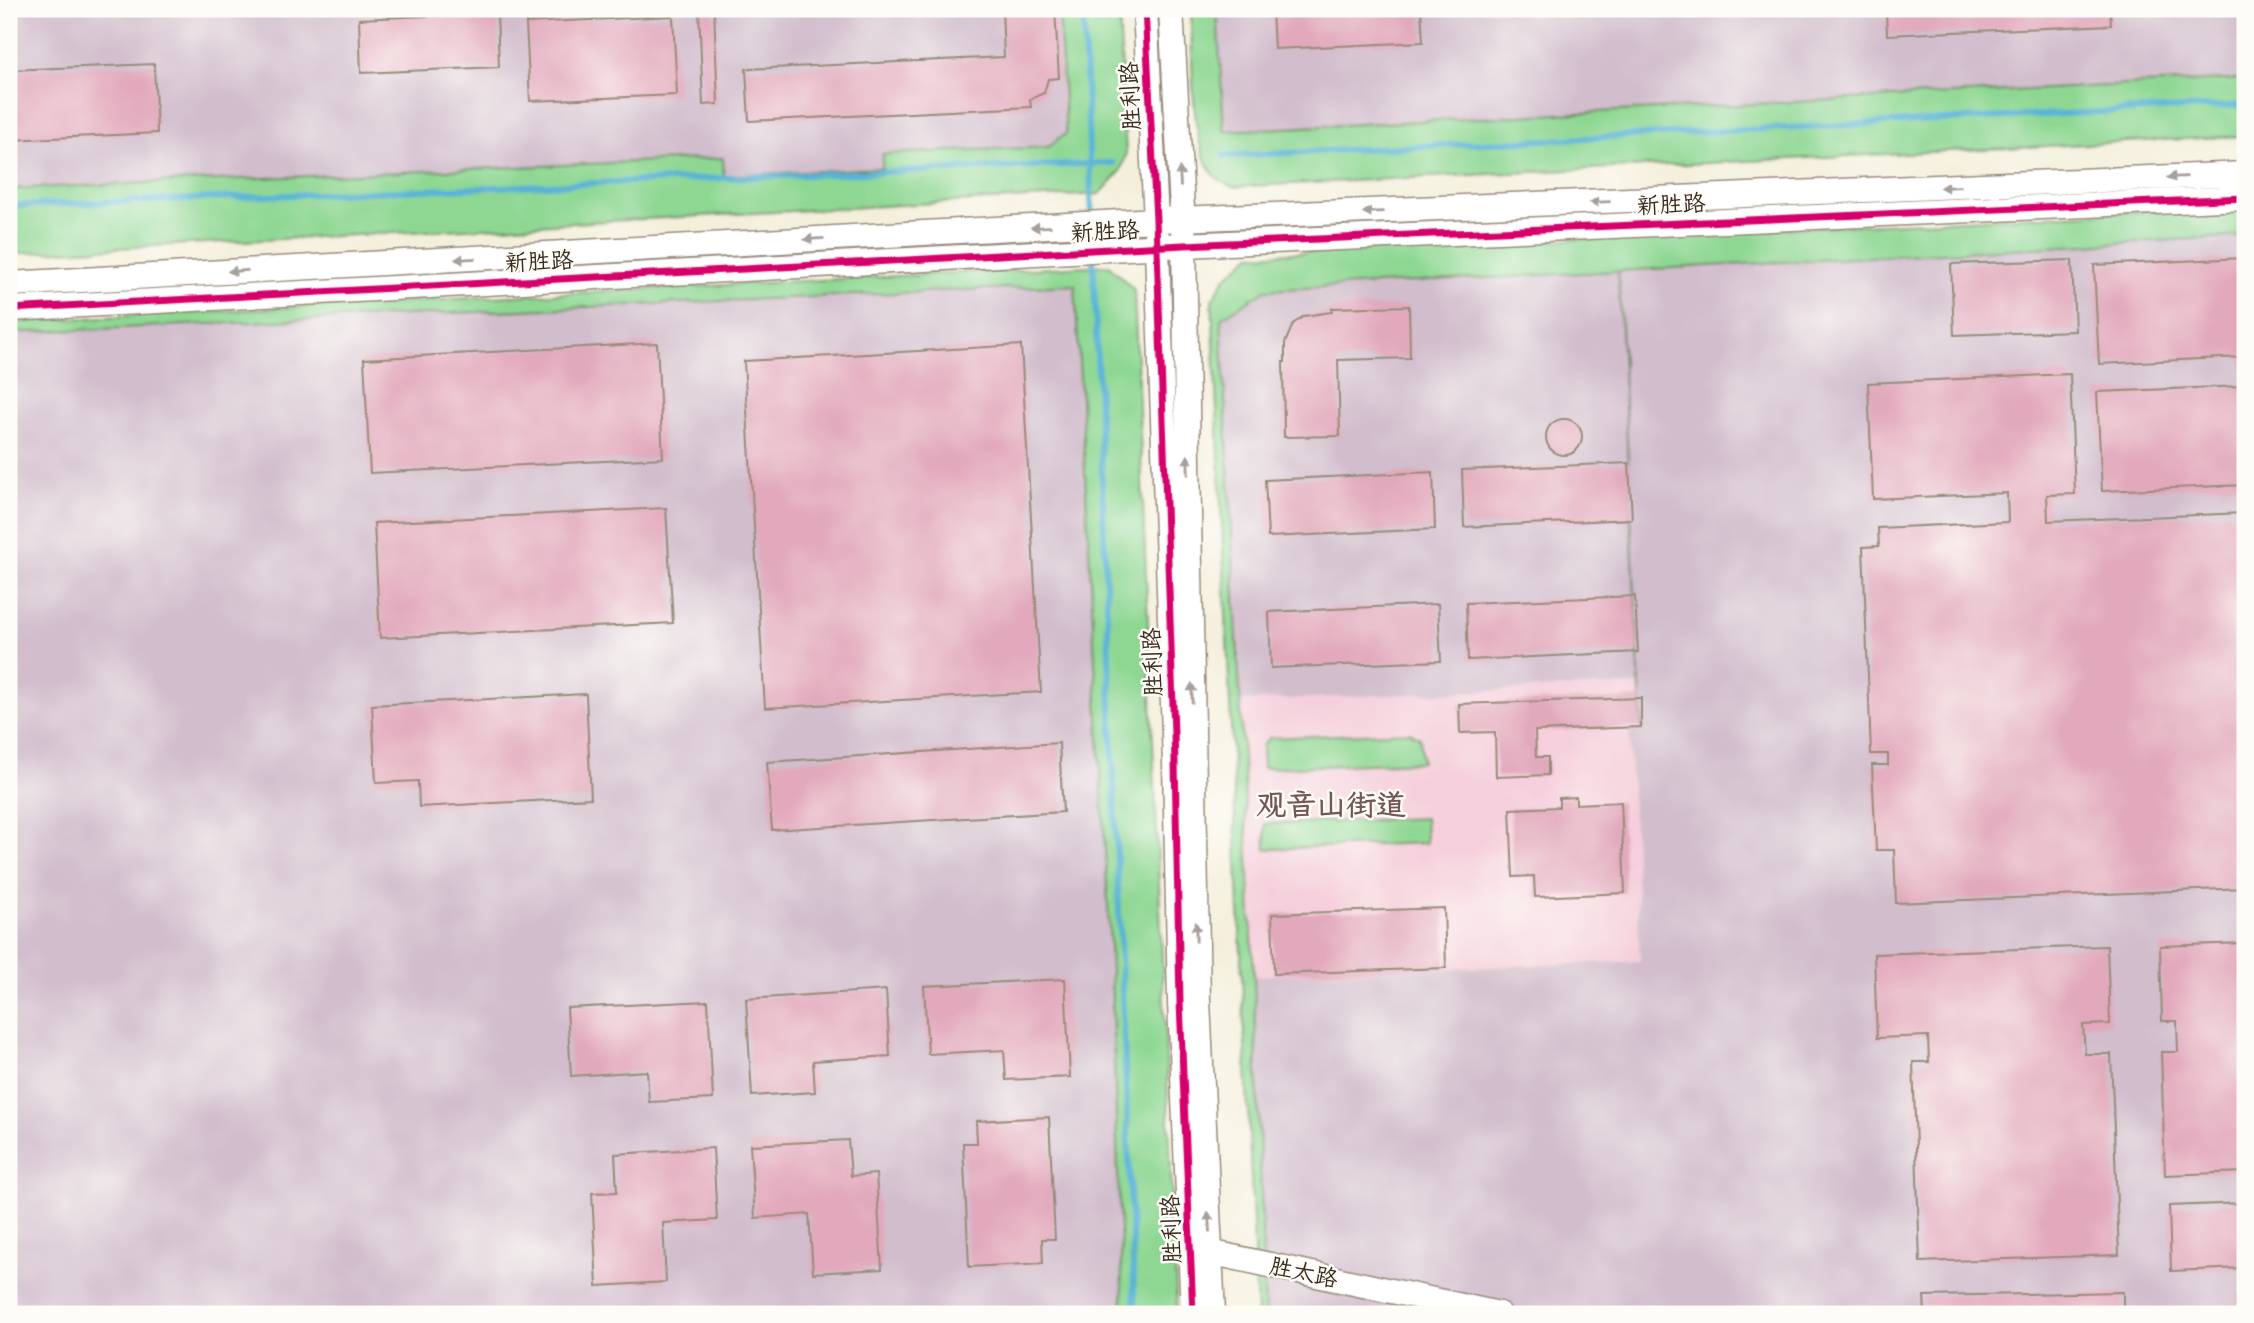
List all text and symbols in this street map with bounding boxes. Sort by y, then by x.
street label: 胜利路 [1114,61,1146,131]
one-way arrow [1175,166,1186,188]
one-way arrow [2166,171,2188,182]
one-way arrow [1939,181,1961,192]
street label: 新胜路 [1636,188,1706,220]
one-way arrow [1589,196,1611,207]
one-way arrow [1362,206,1384,217]
street label: 新胜路 [1070,215,1140,247]
one-way arrow [1030,221,1052,232]
one-way arrow [803,234,825,245]
street label: 新胜路 [504,245,574,277]
one-way arrow [453,254,475,265]
one-way arrow [226,266,248,277]
one-way arrow [1182,454,1194,476]
street label: 胜利路 [1137,627,1167,697]
one-way arrow [1186,681,1198,703]
district label: 观音山街道 [1256,786,1406,823]
one-way arrow [1191,921,1202,943]
street label: 胜利路 [1156,1194,1186,1264]
one-way arrow [1203,1210,1214,1232]
street label: 胜太路 [1267,1251,1341,1293]

